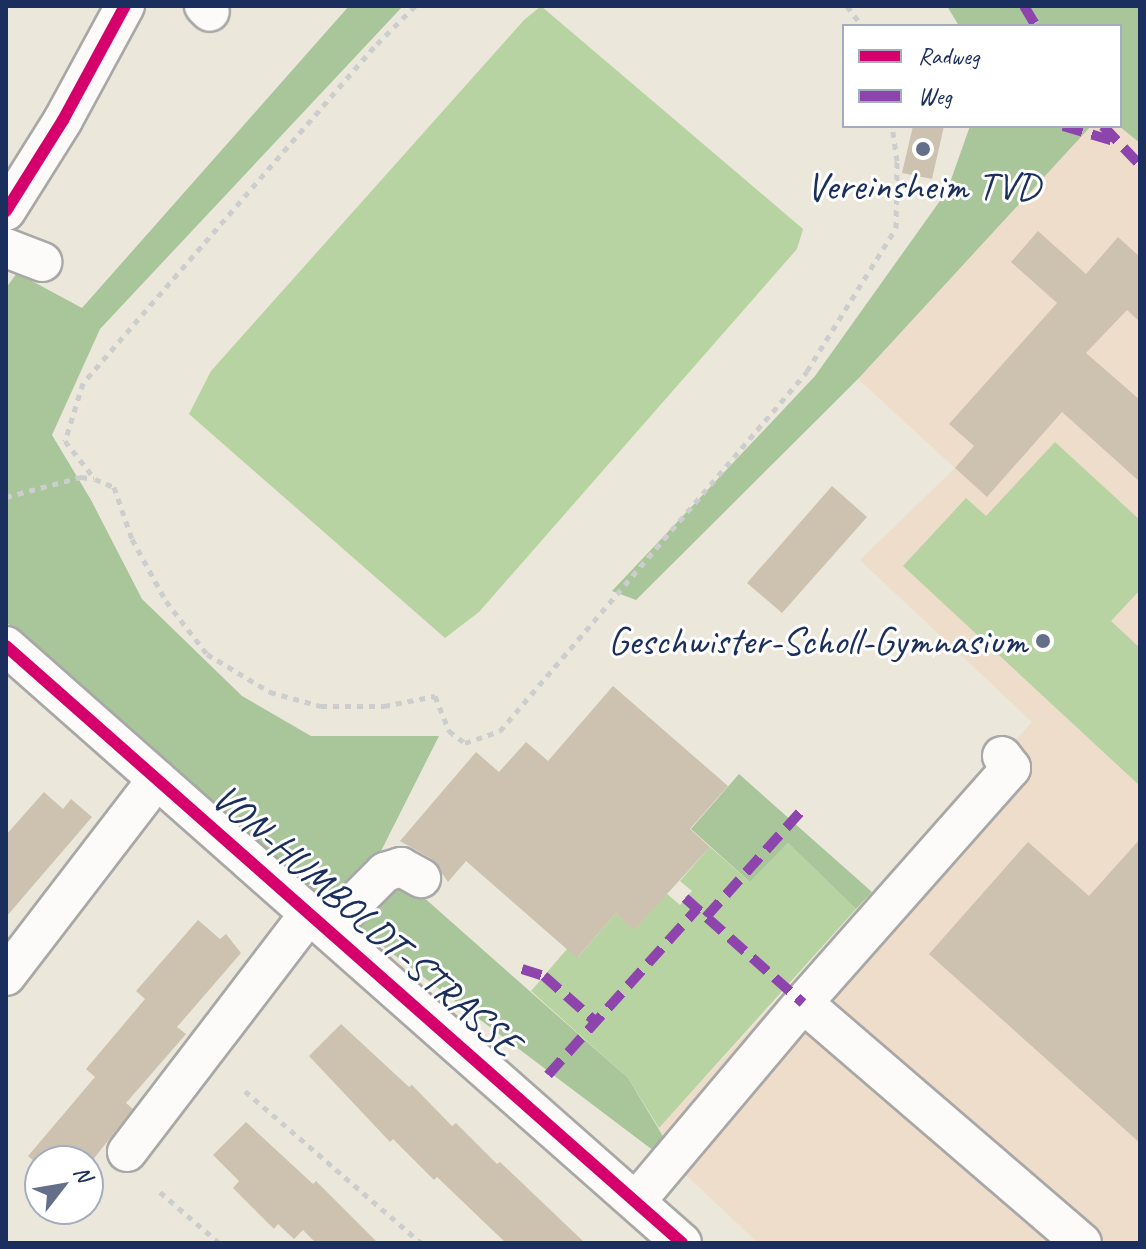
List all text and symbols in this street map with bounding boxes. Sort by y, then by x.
legend [842,24,1122,128]
text: Radweg [918,41,979,71]
text: Weg [918,81,952,111]
marker: Vereinsheim TVD [914,140,932,158]
place label: Vereinsheim TVD [806,162,1040,210]
place label: Geschwister-Scholl-Gymnasium [608,617,1027,665]
marker: Geschwister-Scholl-Gymnasium [1034,632,1052,650]
street label: VON-HUMBOLDT-STRASSE [202,773,530,1067]
north arrow [24,1145,104,1225]
text: N [67,1161,98,1187]

